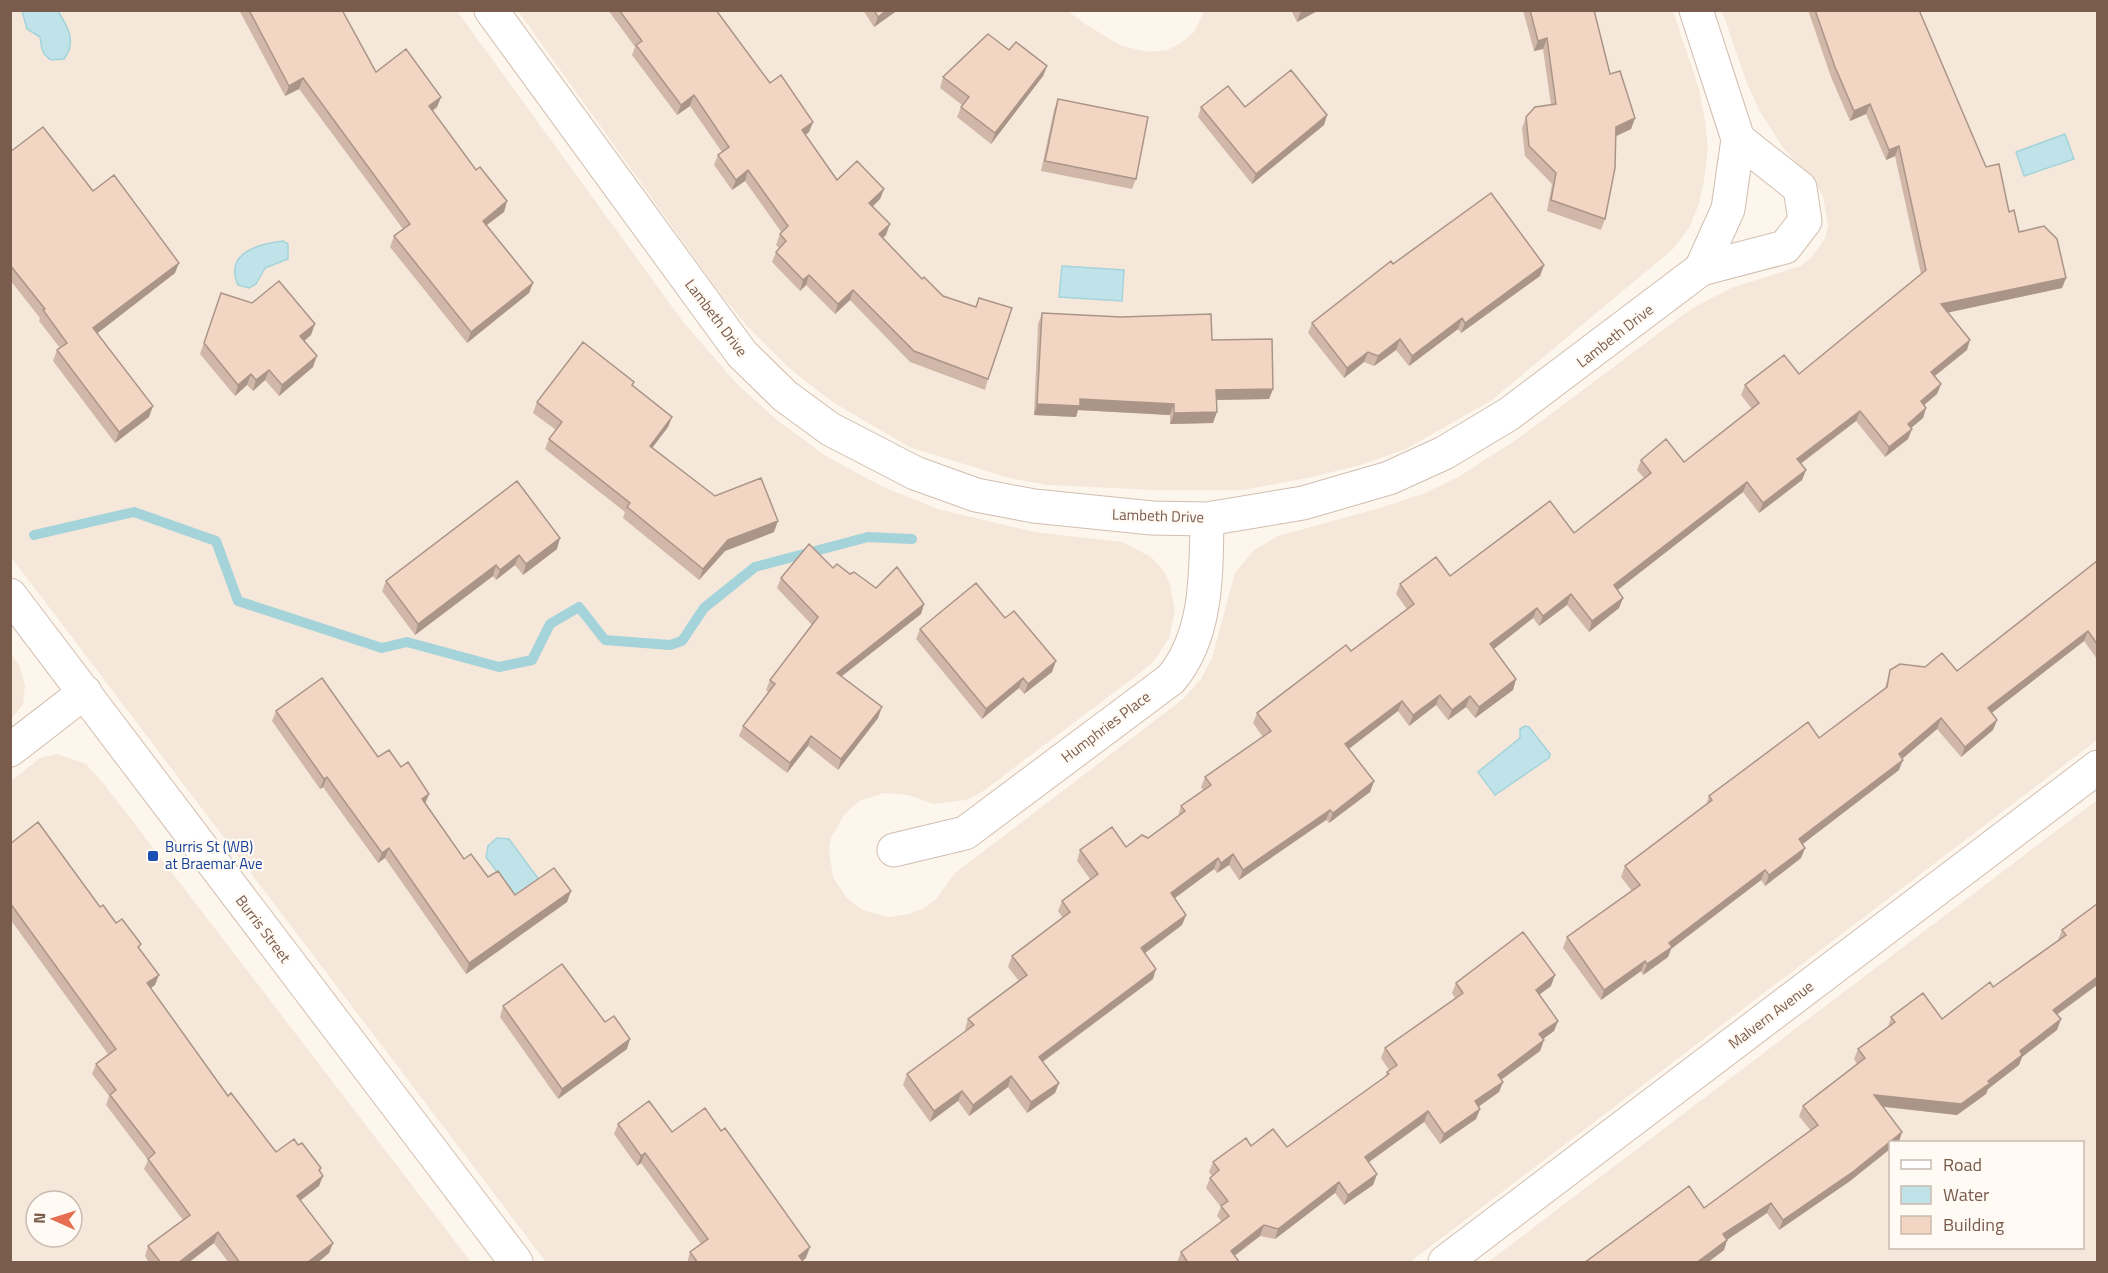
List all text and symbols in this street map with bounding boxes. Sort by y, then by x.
street label: Lambeth Drive [680,274,753,361]
street label: Lambeth Drive [1571,298,1658,373]
street label: Lambeth Drive [1112,502,1204,529]
street label: Humphries Place [1056,685,1155,768]
place label: Burris St (WB) at Braemar Ave [165,835,262,875]
marker: Burris St (WB) at Braemar Ave [146,849,160,863]
street label: Burris Street [230,890,297,968]
street label: Malvern Avenue [1723,975,1818,1054]
legend [1889,1141,2084,1249]
text: Road [1943,1151,1982,1178]
text: Water [1943,1181,1989,1208]
north arrow [24,1189,84,1249]
text: Building [1943,1211,2004,1238]
text: N [27,1212,51,1224]

